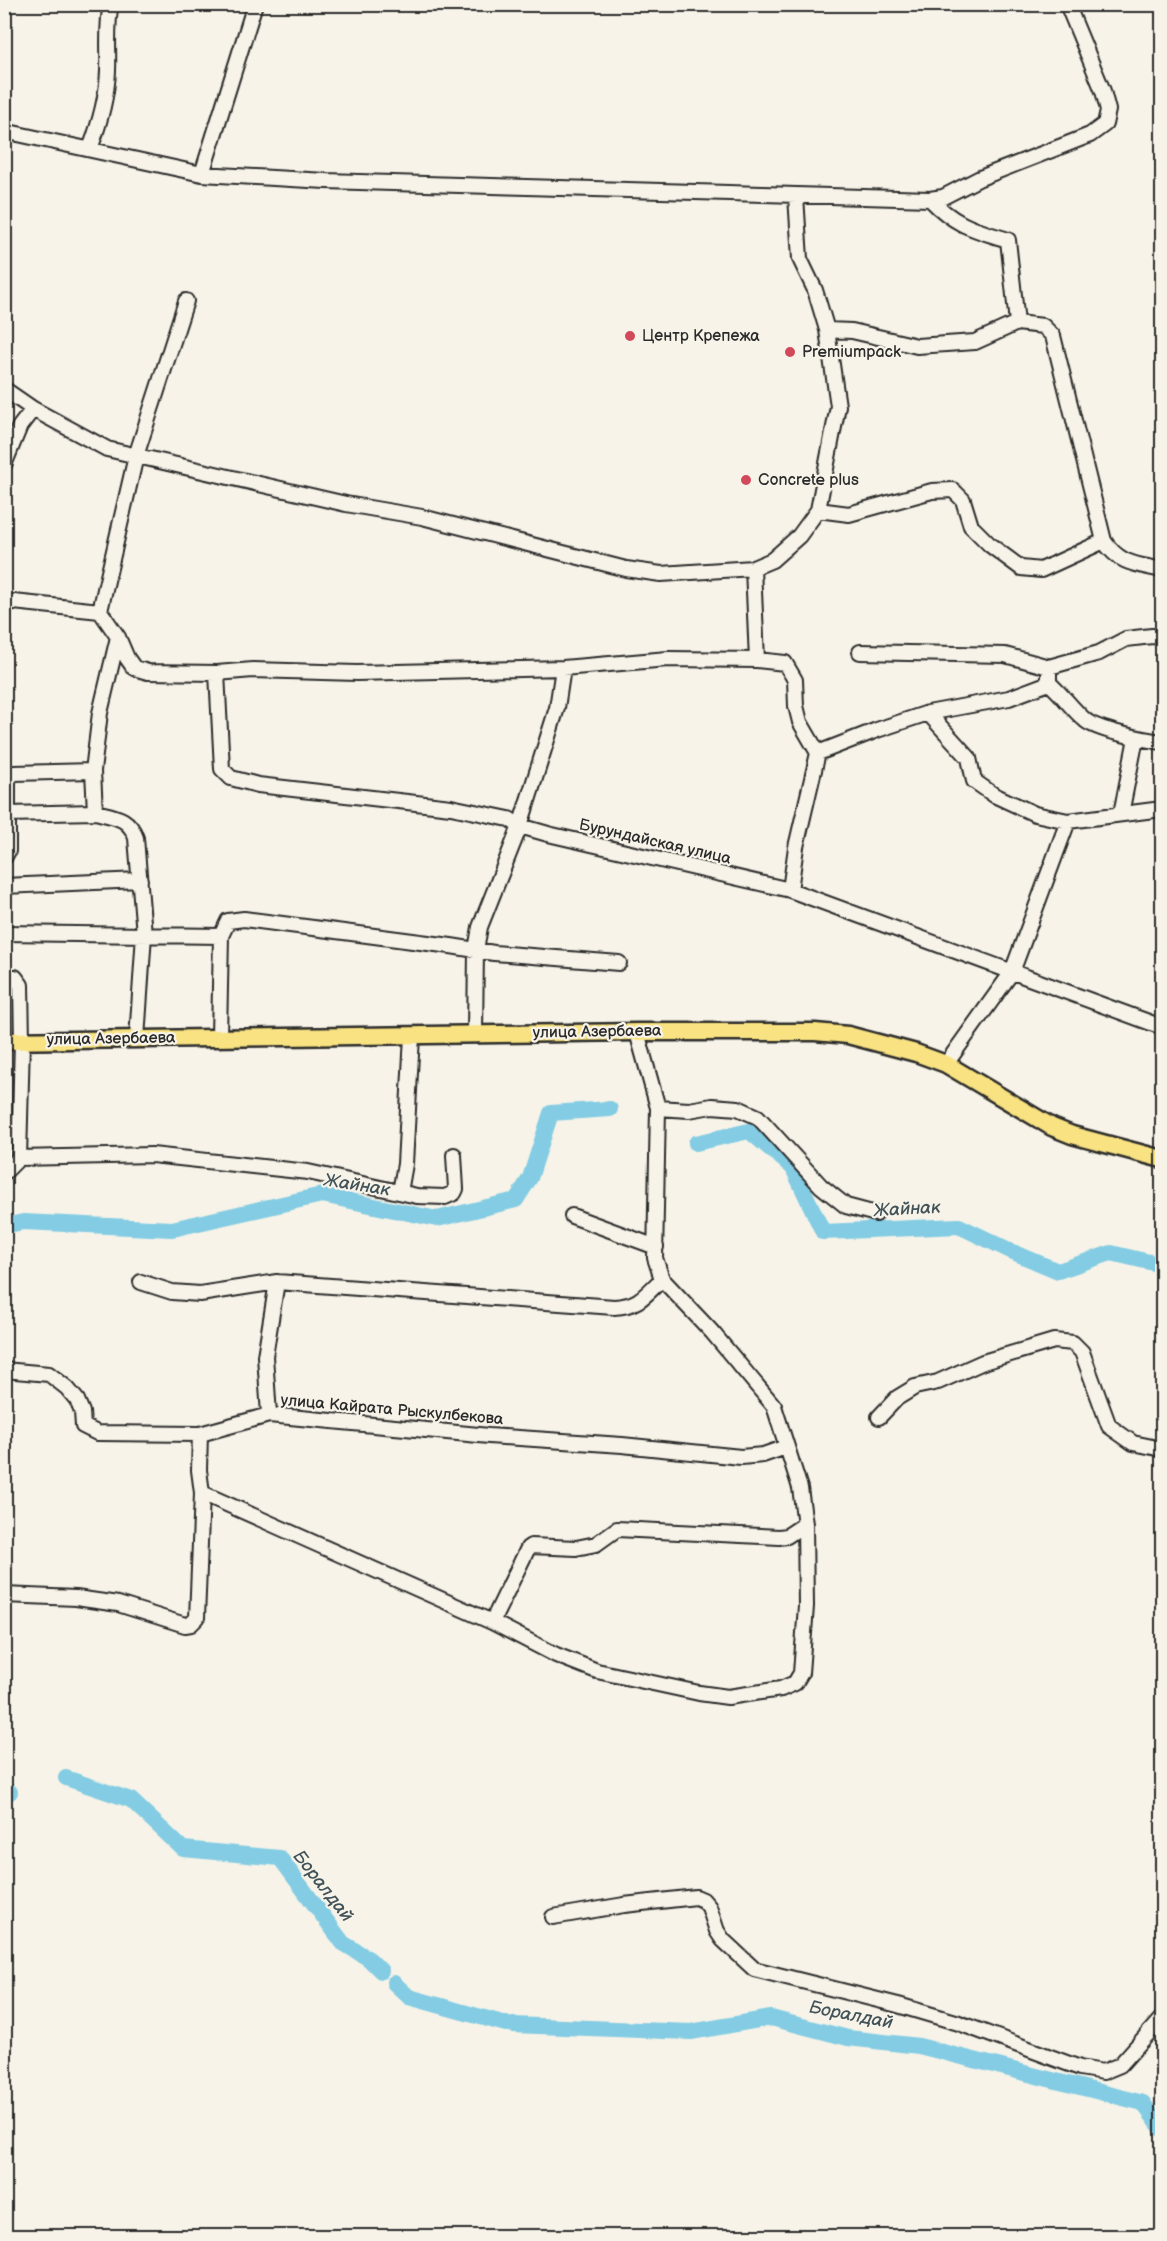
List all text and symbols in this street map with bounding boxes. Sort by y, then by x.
place label: Центр Крепежа [642,327,760,346]
marker: Центр Крепежа [623,329,637,343]
place label: Premiumpack [802,343,901,362]
marker: Premiumpack [783,345,797,359]
place label: Concrete plus [758,471,859,490]
marker: Concrete plus [739,473,753,487]
street label: Бурундайская улица [577,815,733,869]
street label: улица Азербаева [532,1021,662,1043]
street label: улица Азербаева [46,1028,176,1050]
water label: Жайнак [321,1169,392,1201]
water label: Жайнак [872,1197,941,1221]
street label: улица Кайрата Рыскулбекова [280,1391,505,1429]
water label: Боралдай [289,1846,357,1926]
water label: Боралдай [807,1997,895,2033]

